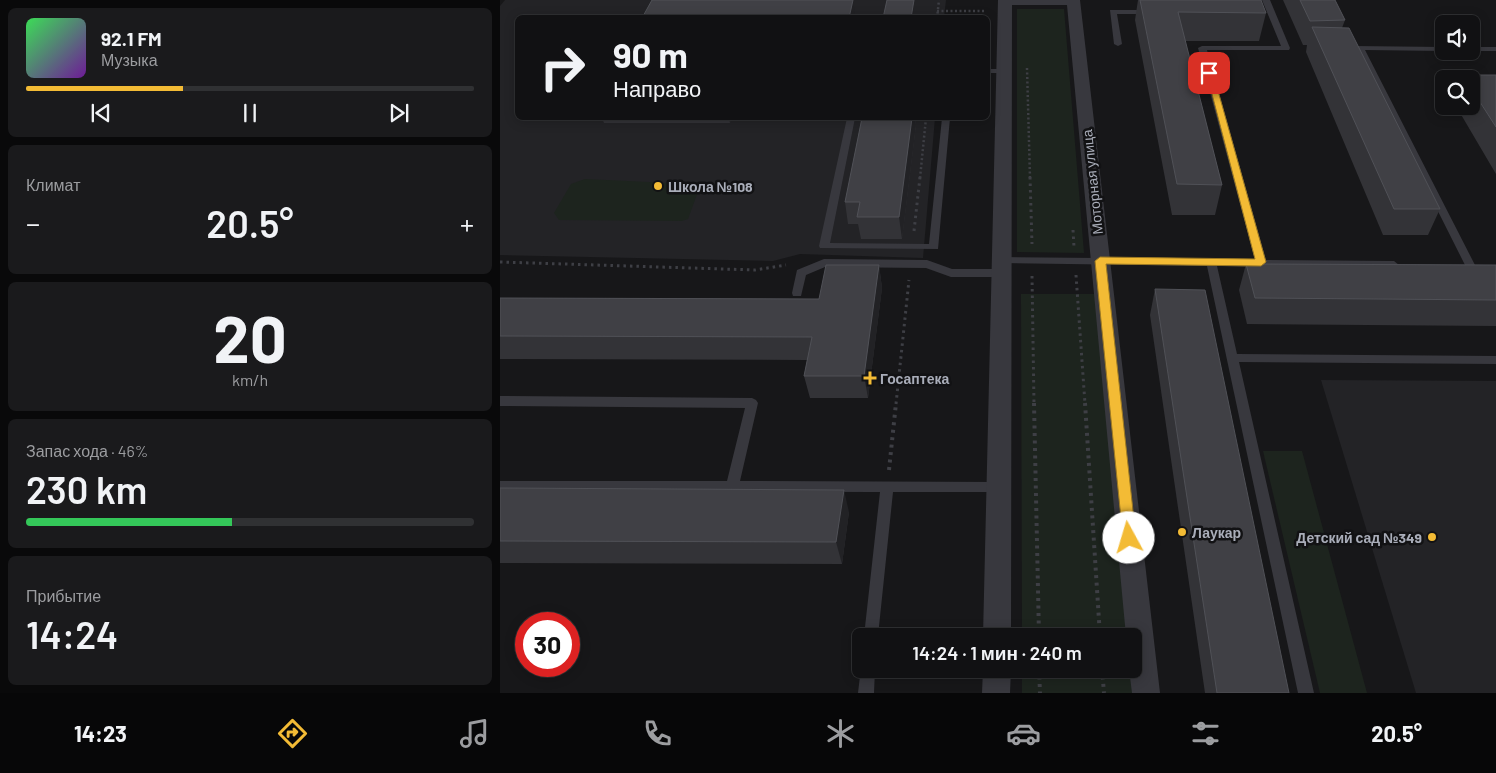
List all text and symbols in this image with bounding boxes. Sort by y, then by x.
map controls [1435,15,1480,115]
button: sound [1435,15,1480,60]
text: 92.1 FM [101,27,162,50]
text: 90 m [613,33,688,75]
icon: right [530,35,595,100]
text: Музыка [101,50,158,69]
pin [1188,52,1230,94]
icon: arrive [1195,59,1223,87]
button: search [1435,70,1480,115]
text: Направо [613,75,701,101]
icon: previous [87,99,115,127]
icon: pause [236,99,264,127]
icon: next [385,99,413,127]
street label: Моторная улица [1078,128,1106,235]
text: Климат [26,175,80,194]
place label: Школа №108 [668,178,753,195]
marker: Школа №108 [652,180,664,192]
text: 20.5° [206,200,294,246]
text: − [26,206,40,240]
text: + [460,206,474,240]
text: 20 [213,298,287,376]
text: km/h [232,370,268,389]
place label: Госаптека [880,370,949,387]
marker: Госаптека [864,372,876,384]
text: Запас хода · 46% [26,441,148,460]
text: 230 km [26,466,147,512]
position arrow [1102,511,1154,563]
place label: Лаукар [1192,524,1241,541]
marker: Лаукар [1176,526,1188,538]
place label: Детский сад №349 [1296,529,1422,546]
marker: Детский сад №349 [1426,531,1438,543]
text: Прибытие [26,586,101,605]
text: 14:24 [26,611,118,657]
speed limit sign: 30 [515,612,580,677]
text: 14:24 · 1 мин · 240 m [912,641,1082,664]
icon: directions [275,716,310,751]
icon: music [457,716,492,751]
icon: phone [640,716,675,751]
icon: climate [823,716,858,751]
icon: car [1006,716,1041,751]
icon: filters [1188,716,1223,751]
text: 14:23 [74,720,127,746]
text: 20.5° [1371,720,1422,746]

